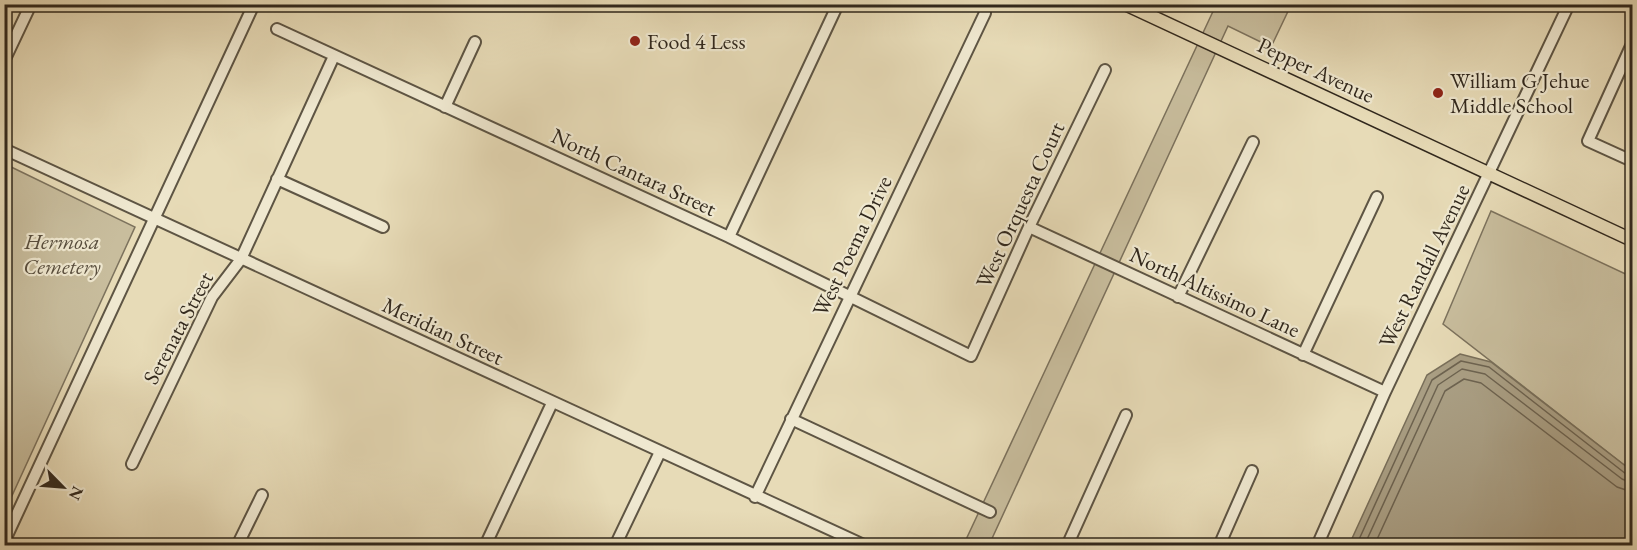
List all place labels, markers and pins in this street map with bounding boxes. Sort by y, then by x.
place label: Food 4 Less [647,27,746,56]
marker: Food 4 Less [628,34,642,48]
place label: William G Jehue Middle School [1450,66,1590,120]
marker: William G Jehue Middle School [1431,86,1445,100]

